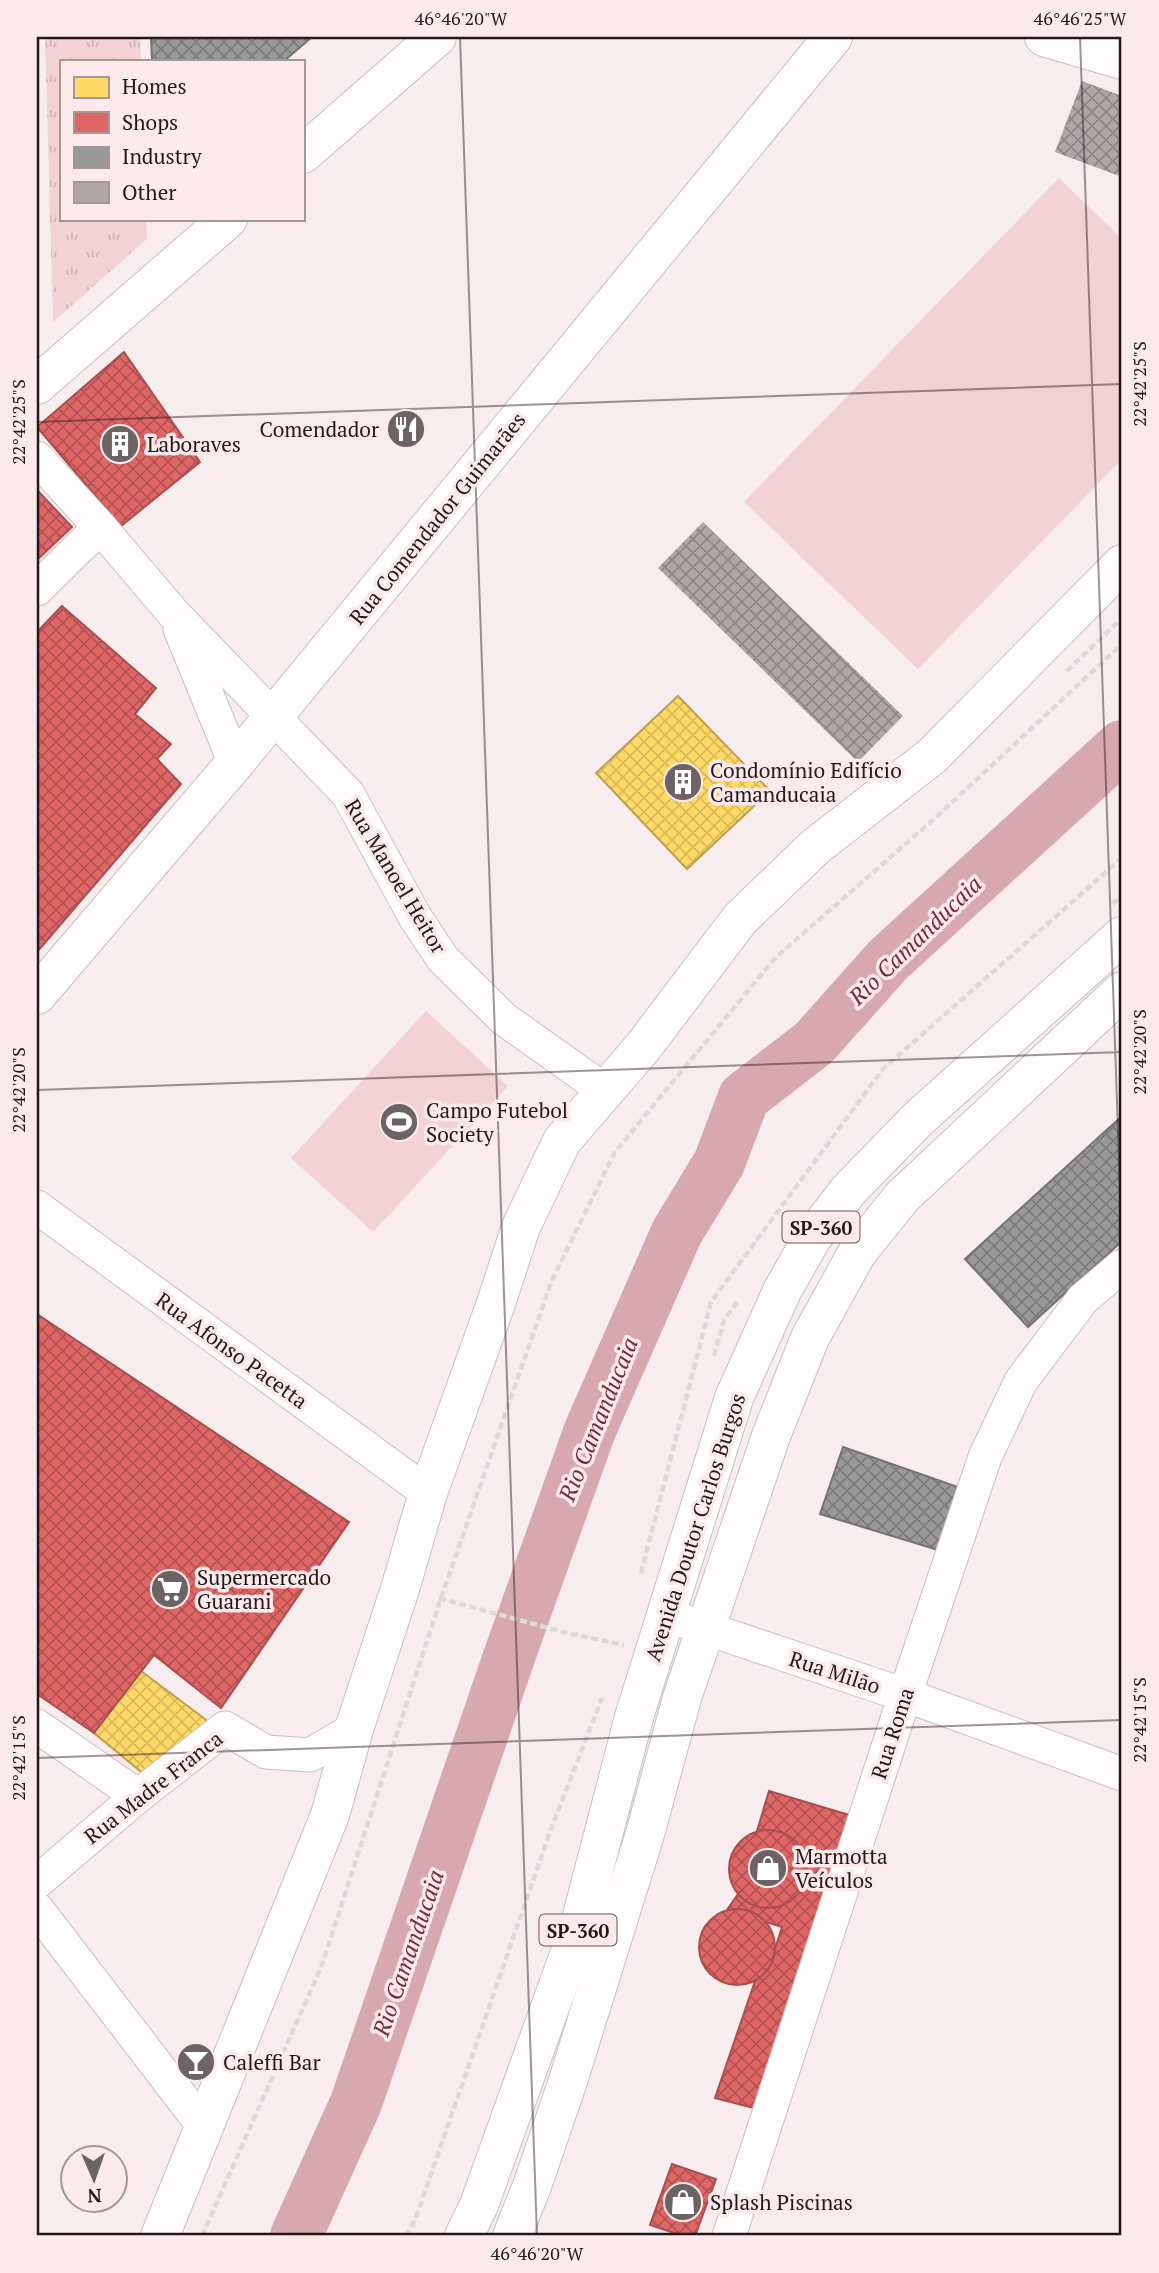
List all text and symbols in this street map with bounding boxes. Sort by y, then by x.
text: 46°46'20"W [415,6,508,30]
text: 46°46'25"W [1034,6,1127,30]
legend [60,60,304,220]
text: Homes [122,72,187,100]
text: Shops [122,108,178,136]
text: Industry [122,142,202,170]
text: Other [122,178,176,206]
text: 22°42'25"S [1127,341,1151,427]
text: 22°42'25"S [6,379,30,465]
street label: Rua Comendador Guimarães [343,406,531,630]
restaurant icon: Comendador [385,408,427,450]
place label: Comendador [260,415,379,443]
building icon: Laboraves [99,423,141,465]
place label: Laboraves [147,430,241,458]
place label: Condomínio Edifício Camanducaia [710,756,902,808]
building icon: Condomínio Edifício Camanducaia [662,761,704,803]
street label: Rua Manoel Heitor [339,793,453,959]
water label: Rio Camanducaia [841,869,988,1012]
text: 22°42'20"S [1127,1009,1151,1095]
text: 22°42'20"S [6,1047,30,1133]
place label: Campo Futebol Society [426,1096,568,1148]
sports icon: Campo Futebol Society [378,1101,420,1143]
road number: SP-360 [782,1212,860,1242]
street label: Rua Afonso Pacetta [151,1285,314,1415]
water label: Rio Camanducaia [551,1333,645,1506]
street label: Avenida Doutor Carlos Burgos [638,1390,752,1664]
place label: Supermercado Guarani [197,1563,331,1615]
supermarket icon: Supermercado Guarani [149,1568,191,1610]
street label: Rua Milão [786,1644,884,1700]
text: 22°42'15"S [1127,1677,1151,1763]
street label: Rua Roma [864,1683,920,1782]
text: 22°42'15"S [6,1715,30,1801]
street label: Rua Madre Franca [78,1724,228,1850]
place label: Marmotta Veículos [795,1842,888,1894]
shop icon: Marmotta Veículos [747,1847,789,1889]
water label: Rio Camanducaia [365,1866,451,2041]
road number: SP-360 [540,1914,616,1946]
bar icon: Caleffi Bar [175,2041,217,2083]
place label: Caleffi Bar [223,2048,320,2076]
north arrow [60,2144,130,2214]
shop icon: Splash Piscinas [662,2181,704,2223]
text: N [86,2184,102,2209]
place label: Splash Piscinas [710,2188,853,2216]
text: 46°46'20"W [491,2241,584,2265]

